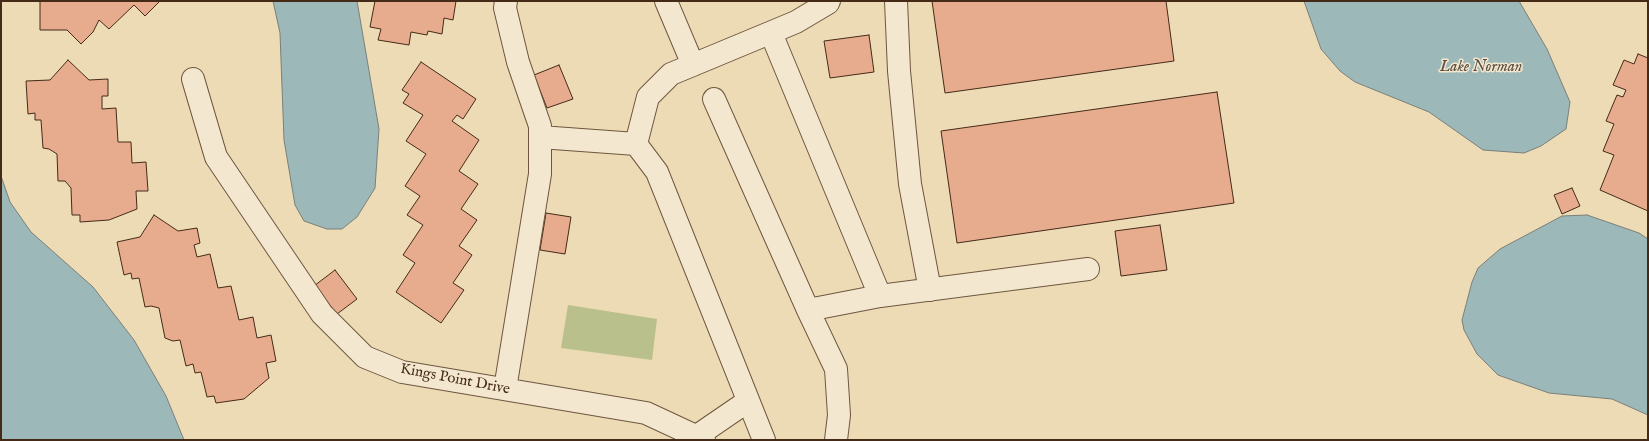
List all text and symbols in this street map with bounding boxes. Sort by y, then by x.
water label: Lake Norman [1440,58,1522,78]
street label: Kings Point Drive [399,361,511,399]

